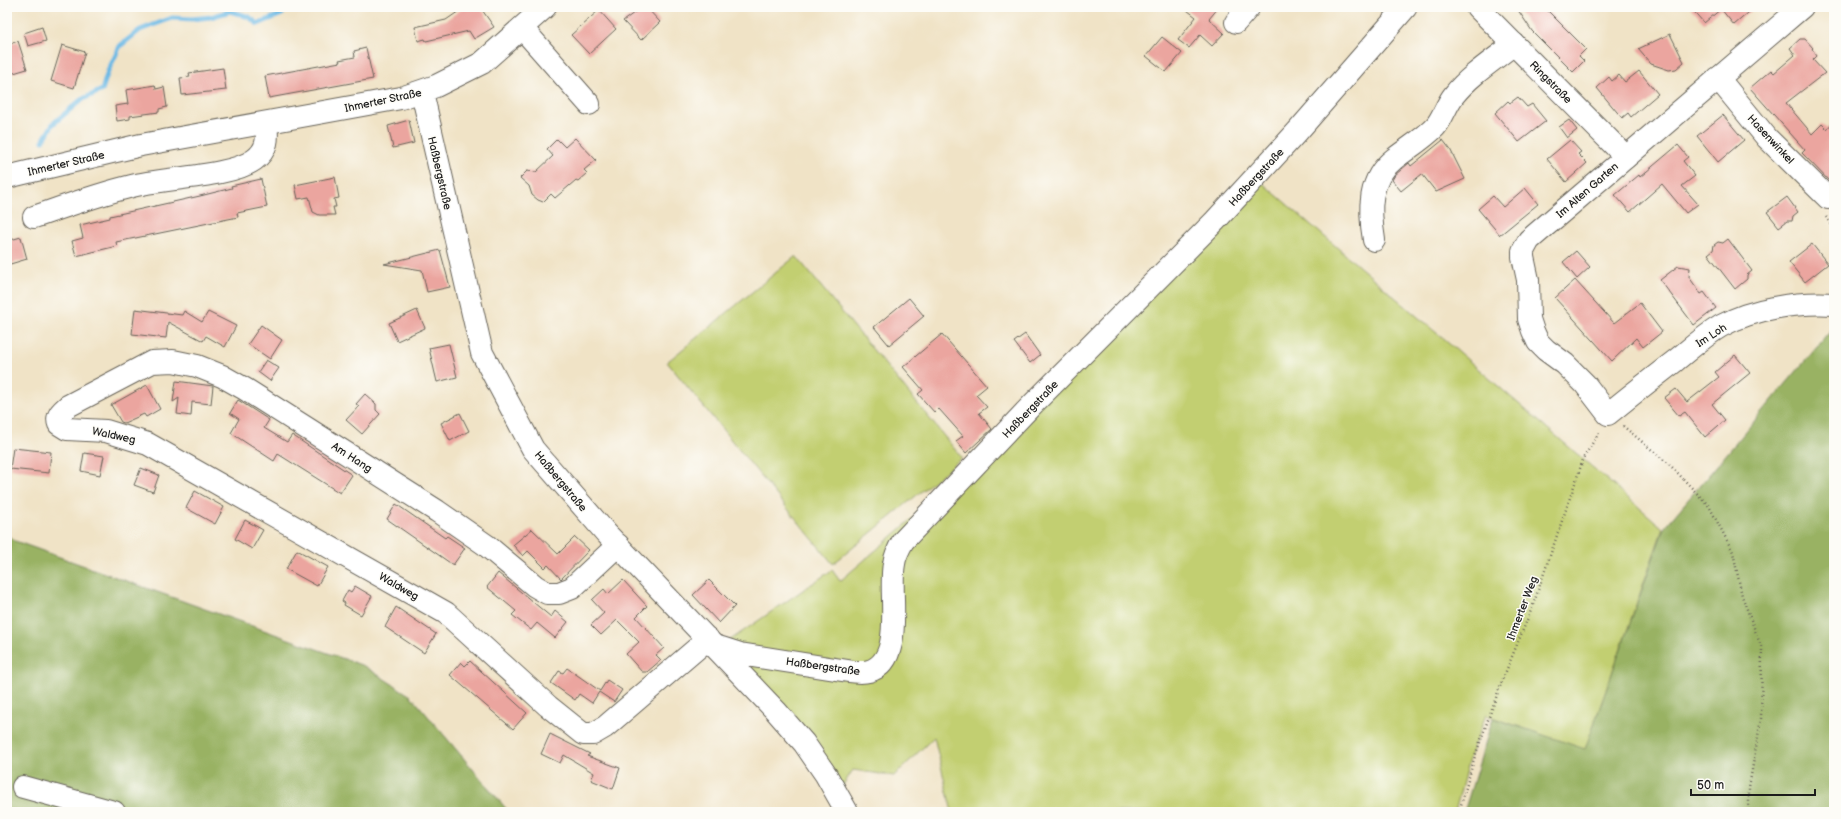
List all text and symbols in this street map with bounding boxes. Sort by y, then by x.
street label: Ringstraße [1527,59,1575,107]
street label: Ihmerter Straße [344,86,423,115]
street label: Hasenwinkel [1744,112,1797,167]
street label: Haßbergstraße [425,135,454,211]
street label: Haßbergstraße [1226,145,1287,209]
street label: Ihmerter Straße [27,148,106,179]
street label: Im Alten Garten [1554,160,1621,221]
street label: Im Loh [1694,321,1729,350]
street label: Haßbergstraße [1000,378,1061,441]
street label: Waldweg [91,425,137,446]
street label: Am Hang [329,440,374,475]
street label: Haßbergstraße [532,449,590,514]
street label: Waldweg [376,570,421,603]
street label: Ihmerter Weg [1504,574,1541,642]
street label: Haßbergstraße [785,655,861,678]
scale bar [1691,771,1815,797]
text: 50 m [1697,778,1724,793]

